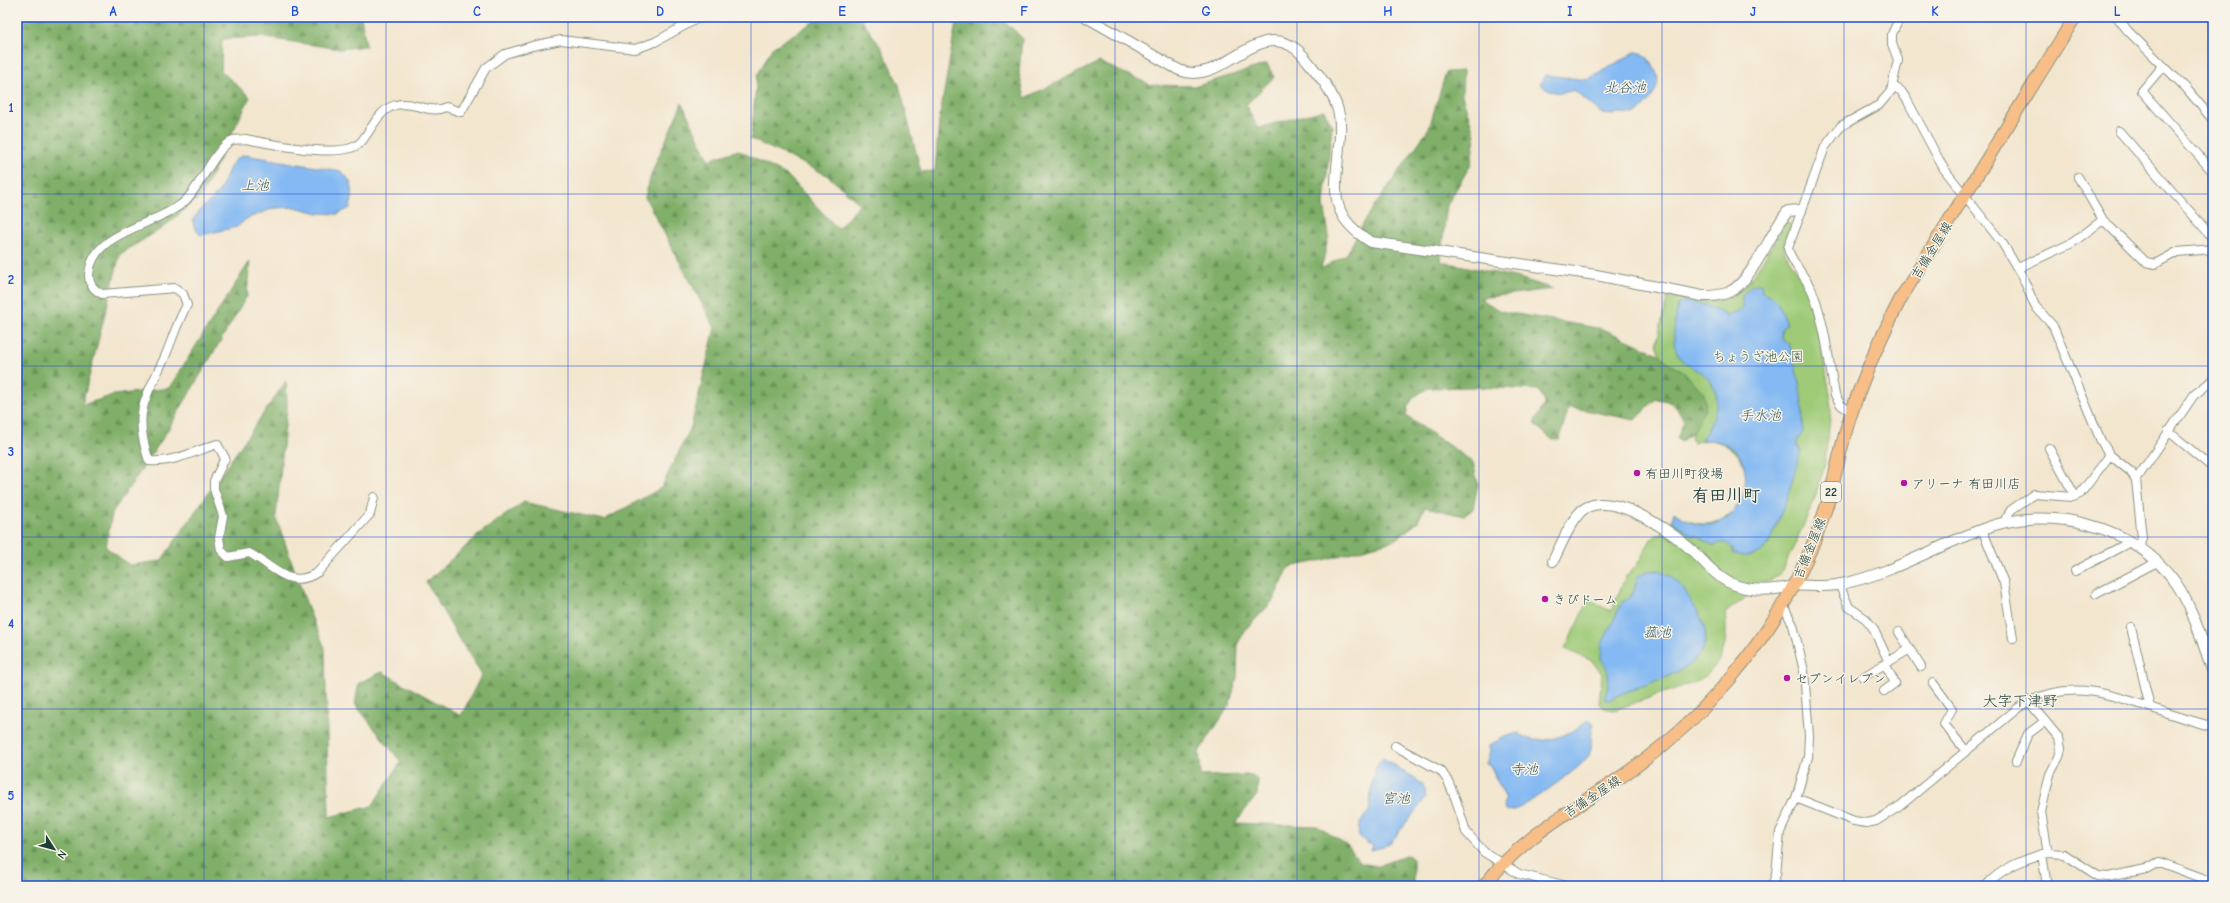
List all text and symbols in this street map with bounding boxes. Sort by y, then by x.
text: A [109,4,117,19]
text: B [291,4,299,19]
text: C [473,4,481,19]
text: D [656,4,664,19]
text: E [838,4,846,19]
text: F [1020,4,1028,19]
text: G [1201,4,1211,19]
text: H [1383,4,1393,19]
text: I [1567,4,1573,19]
text: J [1750,4,1756,19]
text: K [1931,4,1939,19]
text: L [2114,4,2121,19]
water label: 北谷池 [1604,79,1647,96]
text: 1 [8,100,14,115]
water label: 上池 [241,177,270,194]
street label: 吉備金屋線 [1908,218,1956,282]
text: 2 [8,272,14,287]
park label: ちょうざ池公園 [1712,349,1804,364]
water label: 手水池 [1739,407,1782,424]
text: 3 [8,444,14,459]
place label: 有田川町役場 [1645,466,1723,481]
marker: 有田川町役場 [1632,468,1642,478]
place label: アリーナ 有田川店 [1912,476,2020,491]
marker: アリーナ 有田川店 [1899,478,1909,488]
road number: 22 [1821,482,1841,502]
district label: 有田川町 [1692,486,1760,505]
street label: 吉備金屋線 [1790,514,1829,581]
place label: きびドーム [1553,592,1617,607]
marker: きびドーム [1540,594,1550,604]
text: 4 [8,616,14,631]
water label: 菰池 [1643,624,1672,641]
place label: セブンイレブン [1795,671,1886,686]
marker: セブンイレブン [1782,673,1792,683]
district label: 大字下津野 [1982,692,2058,710]
water label: 寺池 [1510,761,1539,778]
street label: 吉備金屋線 [1561,772,1624,820]
text: 5 [8,788,15,803]
water label: 宮池 [1382,790,1411,807]
north arrow [34,829,74,869]
text: N [54,848,69,861]

